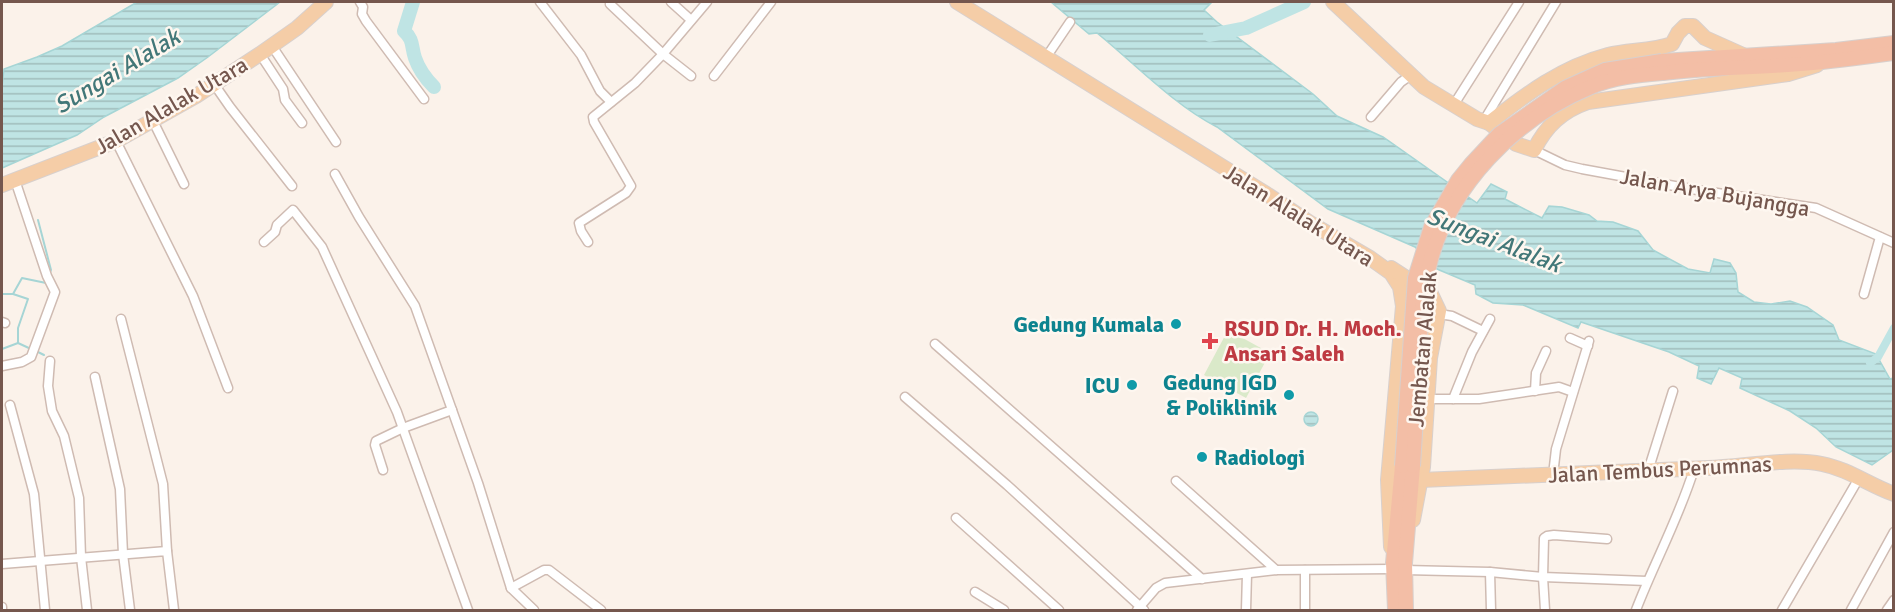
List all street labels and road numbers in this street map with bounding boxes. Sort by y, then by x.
street label: Jalan Alalak Utara [90,51,252,160]
street label: Jalan Alalak Utara [1219,158,1379,272]
street label: Jalan Arya Bujangga [1618,163,1812,222]
street label: Jembatan Alalak [1402,270,1443,428]
street label: Jalan Tembus Perumnas [1548,450,1773,489]

